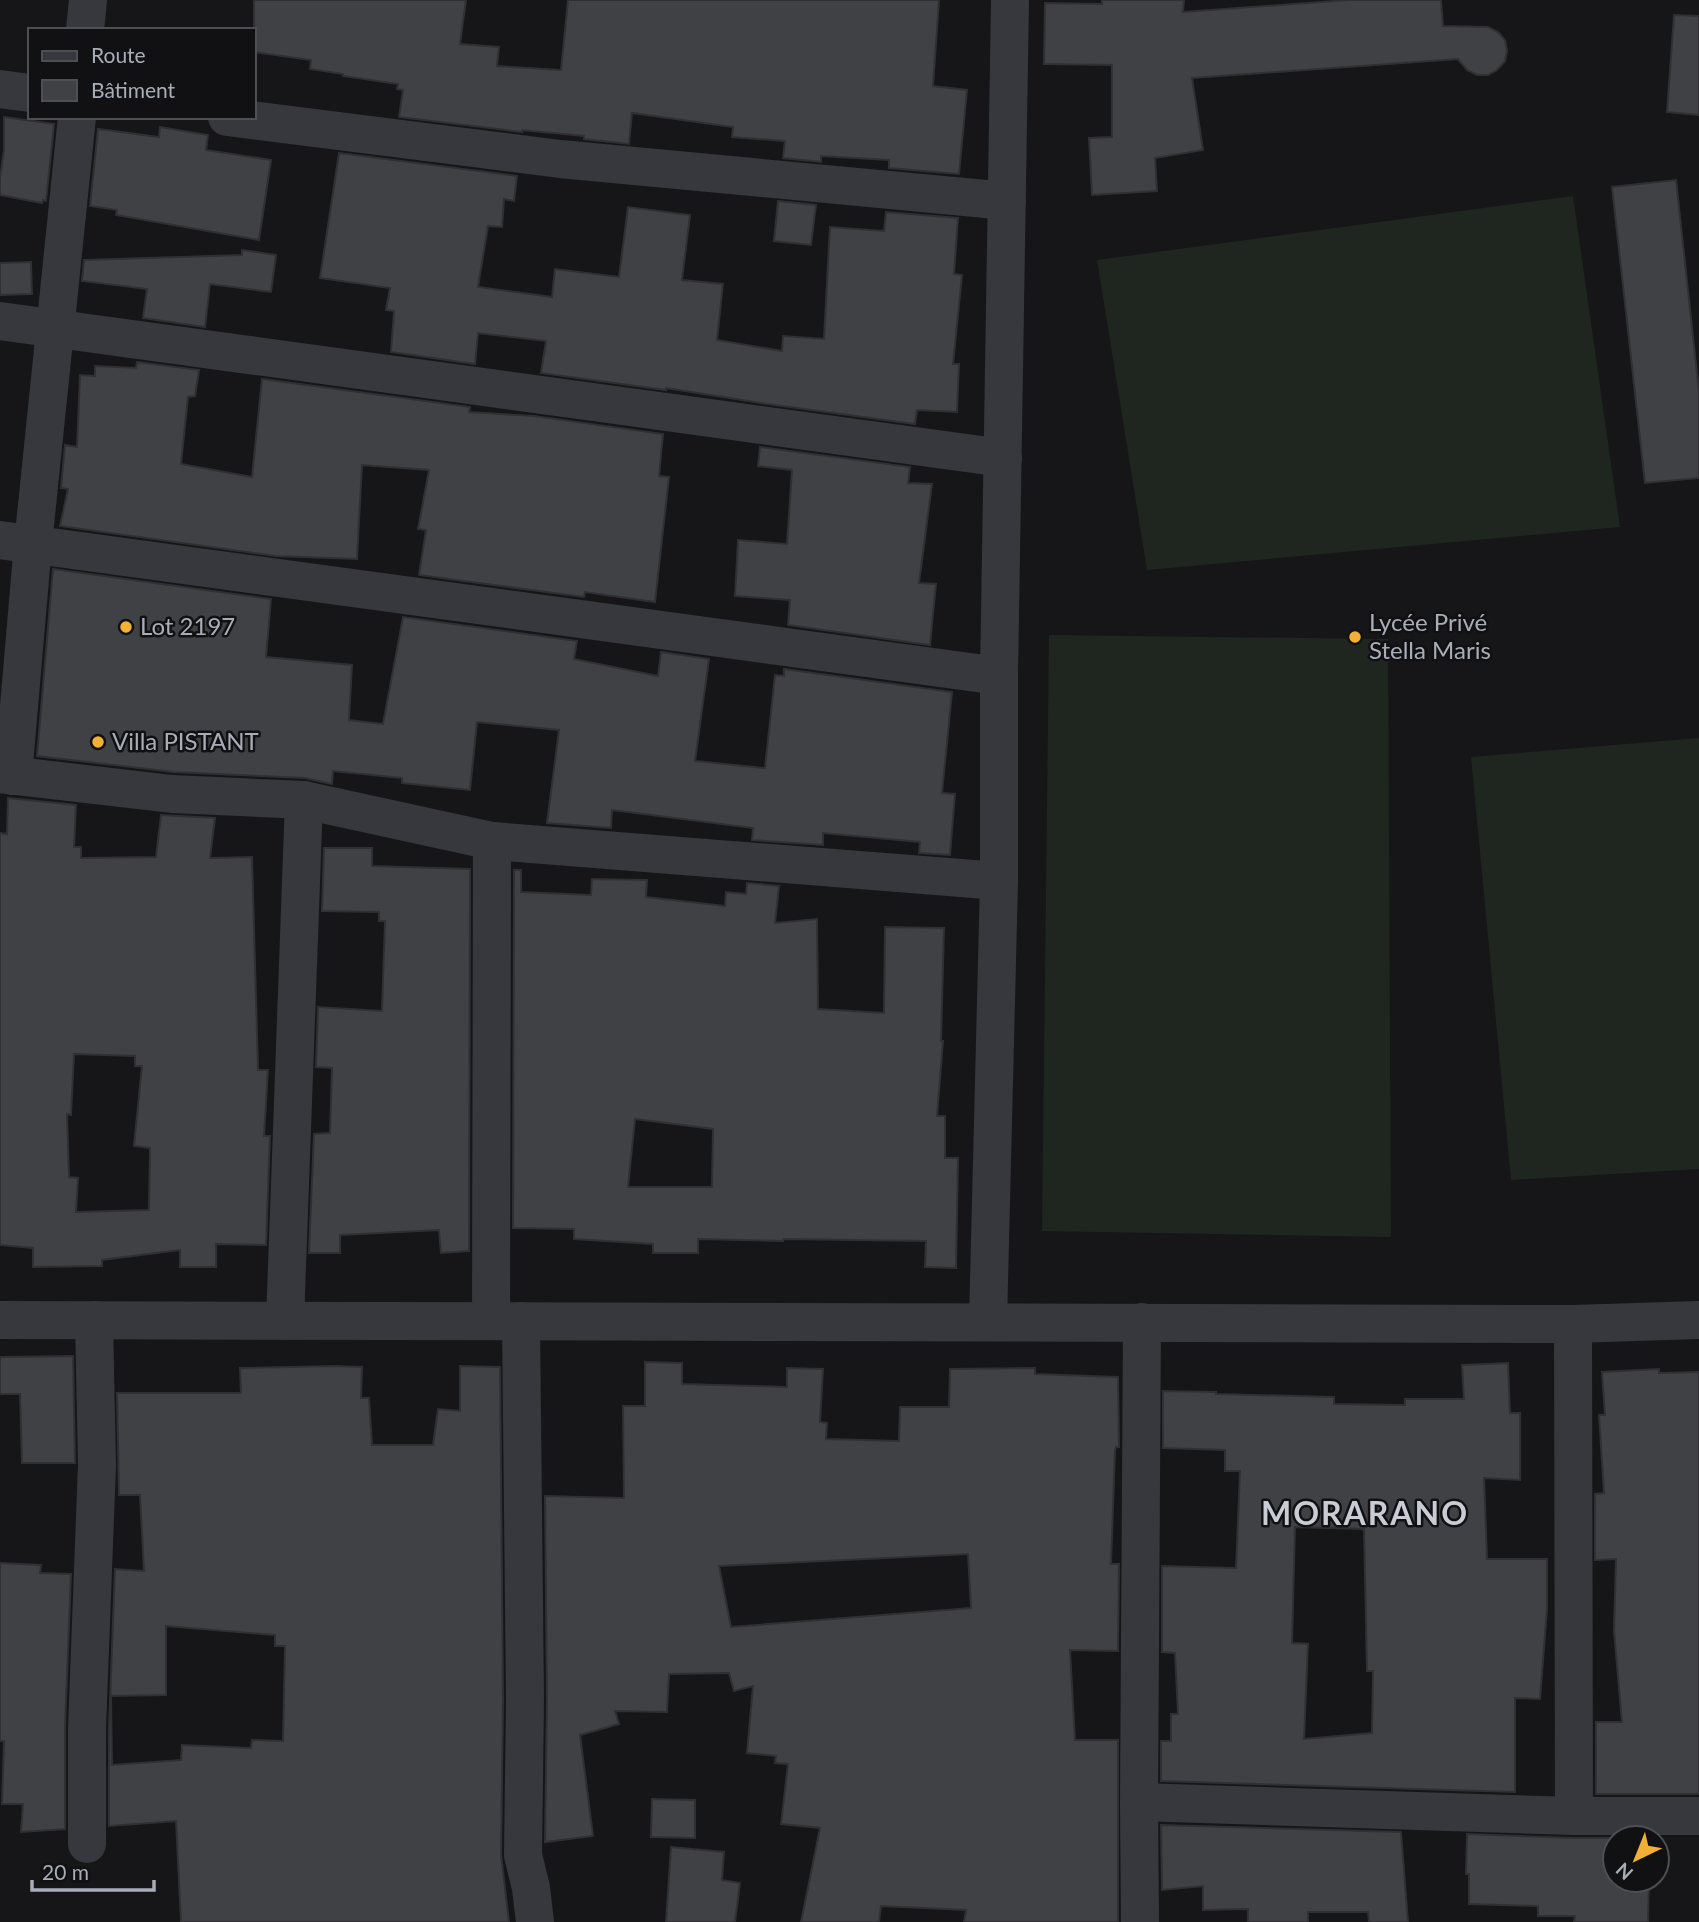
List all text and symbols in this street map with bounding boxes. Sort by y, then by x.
legend [28,28,256,119]
text: Route [91,42,146,67]
text: Bâtiment [91,77,176,102]
place label: Lycée Privé Stella Maris [1369,607,1491,664]
place label: Lot 2197 [140,611,235,640]
marker: Lot 2197 [118,619,134,635]
marker: Lycée Privé Stella Maris [1347,629,1363,645]
place label: Villa PISTANT [112,726,259,755]
marker: Villa PISTANT [90,734,106,750]
district label: MORARANO [1261,1493,1469,1532]
north arrow [1601,1824,1671,1894]
scale bar [32,1848,154,1892]
text: N [1611,1858,1637,1885]
text: 20 m [42,1859,89,1884]

